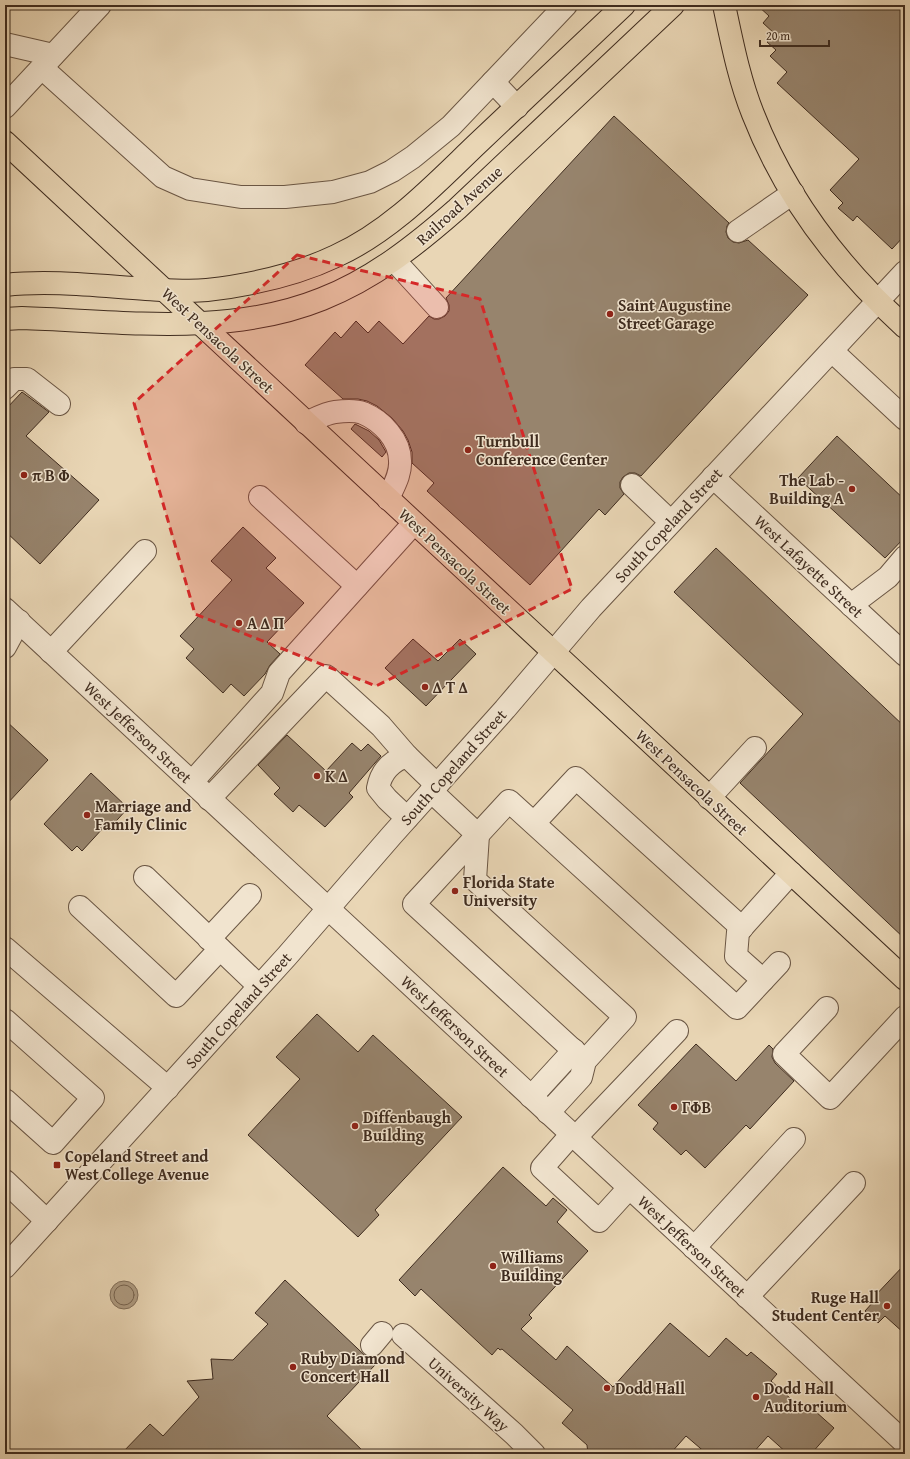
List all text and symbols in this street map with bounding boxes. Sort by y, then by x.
scale bar [760,22,829,48]
text: 20 m [766,27,790,44]
street label: Railroad Avenue [410,160,508,250]
street label: West Pensacola Street [156,281,280,399]
place label: Saint Augustine Street Garage [618,293,731,335]
marker: Saint Augustine Street Garage [605,309,615,319]
place label: Turnbull Conference Center [476,429,608,471]
marker: Turnbull Conference Center [463,445,473,455]
street label: South Copeland Street [608,462,728,588]
place label: π Β Φ [32,463,70,487]
place label: The Lab - Building A [769,468,845,510]
marker: π Β Φ [19,470,29,480]
marker: The Lab - Building A [847,484,857,494]
street label: West Pensacola Street [393,502,517,620]
street label: West Lafayette Street [749,509,869,623]
place label: Α Δ Π [247,611,284,635]
marker: Α Δ Π [234,618,244,628]
street label: West Jefferson Street [78,675,198,789]
place label: Δ Τ Δ [432,675,468,699]
marker: Δ Τ Δ [420,682,430,692]
street label: South Copeland Street [394,703,512,831]
street label: West Pensacola Street [630,723,754,841]
place label: Κ Δ [325,764,348,788]
marker: Κ Δ [312,771,322,781]
place label: Marriage and Family Clinic [95,794,192,836]
marker: Marriage and Family Clinic [82,810,92,820]
place label: Florida State University [463,870,555,912]
marker: Florida State University [450,886,460,896]
street label: South Copeland Street [179,946,297,1074]
street label: West Jefferson Street [395,969,515,1083]
place label: ΓΦΒ [682,1095,711,1119]
marker: ΓΦΒ [669,1102,679,1112]
place label: Diffenbaugh Building [363,1105,451,1147]
marker: Diffenbaugh Building [350,1121,360,1131]
place label: Copeland Street and West College Avenue [65,1144,209,1186]
marker: Copeland Street and West College Avenue [52,1160,62,1170]
street label: West Jefferson Street [632,1189,752,1303]
place label: Williams Building [501,1245,563,1287]
marker: Williams Building [488,1261,498,1271]
place label: Ruge Hall Student Center [772,1285,880,1327]
marker: Ruge Hall Student Center [882,1301,892,1311]
place label: Ruby Diamond Concert Hall [301,1346,406,1388]
street label: University Way [423,1351,515,1437]
marker: Ruby Diamond Concert Hall [288,1362,298,1372]
place label: Dodd Hall [615,1376,685,1400]
place label: Dodd Hall Auditorium [764,1376,848,1418]
marker: Dodd Hall [602,1383,612,1393]
marker: Dodd Hall Auditorium [751,1392,761,1402]

